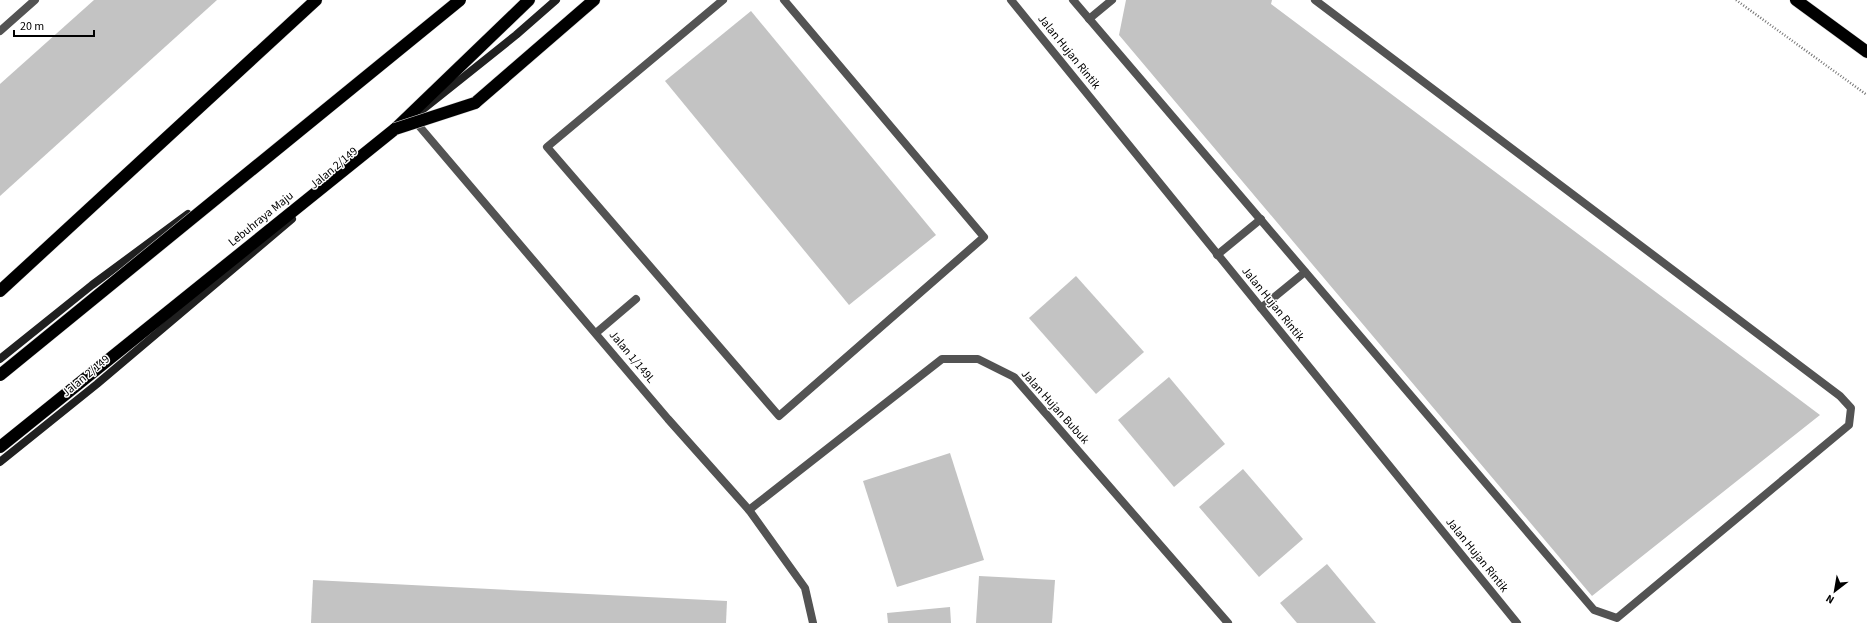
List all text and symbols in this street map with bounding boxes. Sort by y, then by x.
street label: Jalan Hujan Rintik [1034,11,1104,93]
scale bar [14,12,94,38]
text: 20 m [20,18,44,35]
street label: Jalan 2/149 [306,143,362,193]
street label: Lebuhraya Maju [225,187,297,251]
street label: Jalan Hujan Rintik [1238,263,1308,345]
street label: Jalan 1/149L [605,327,659,387]
street label: Jalan 2/149 [58,351,114,401]
street label: Jalan Hujan Bubuk [1017,366,1093,448]
street label: Jalan Hujan Rintik [1442,514,1512,596]
north arrow [1815,571,1855,611]
text: N [1823,591,1837,607]

